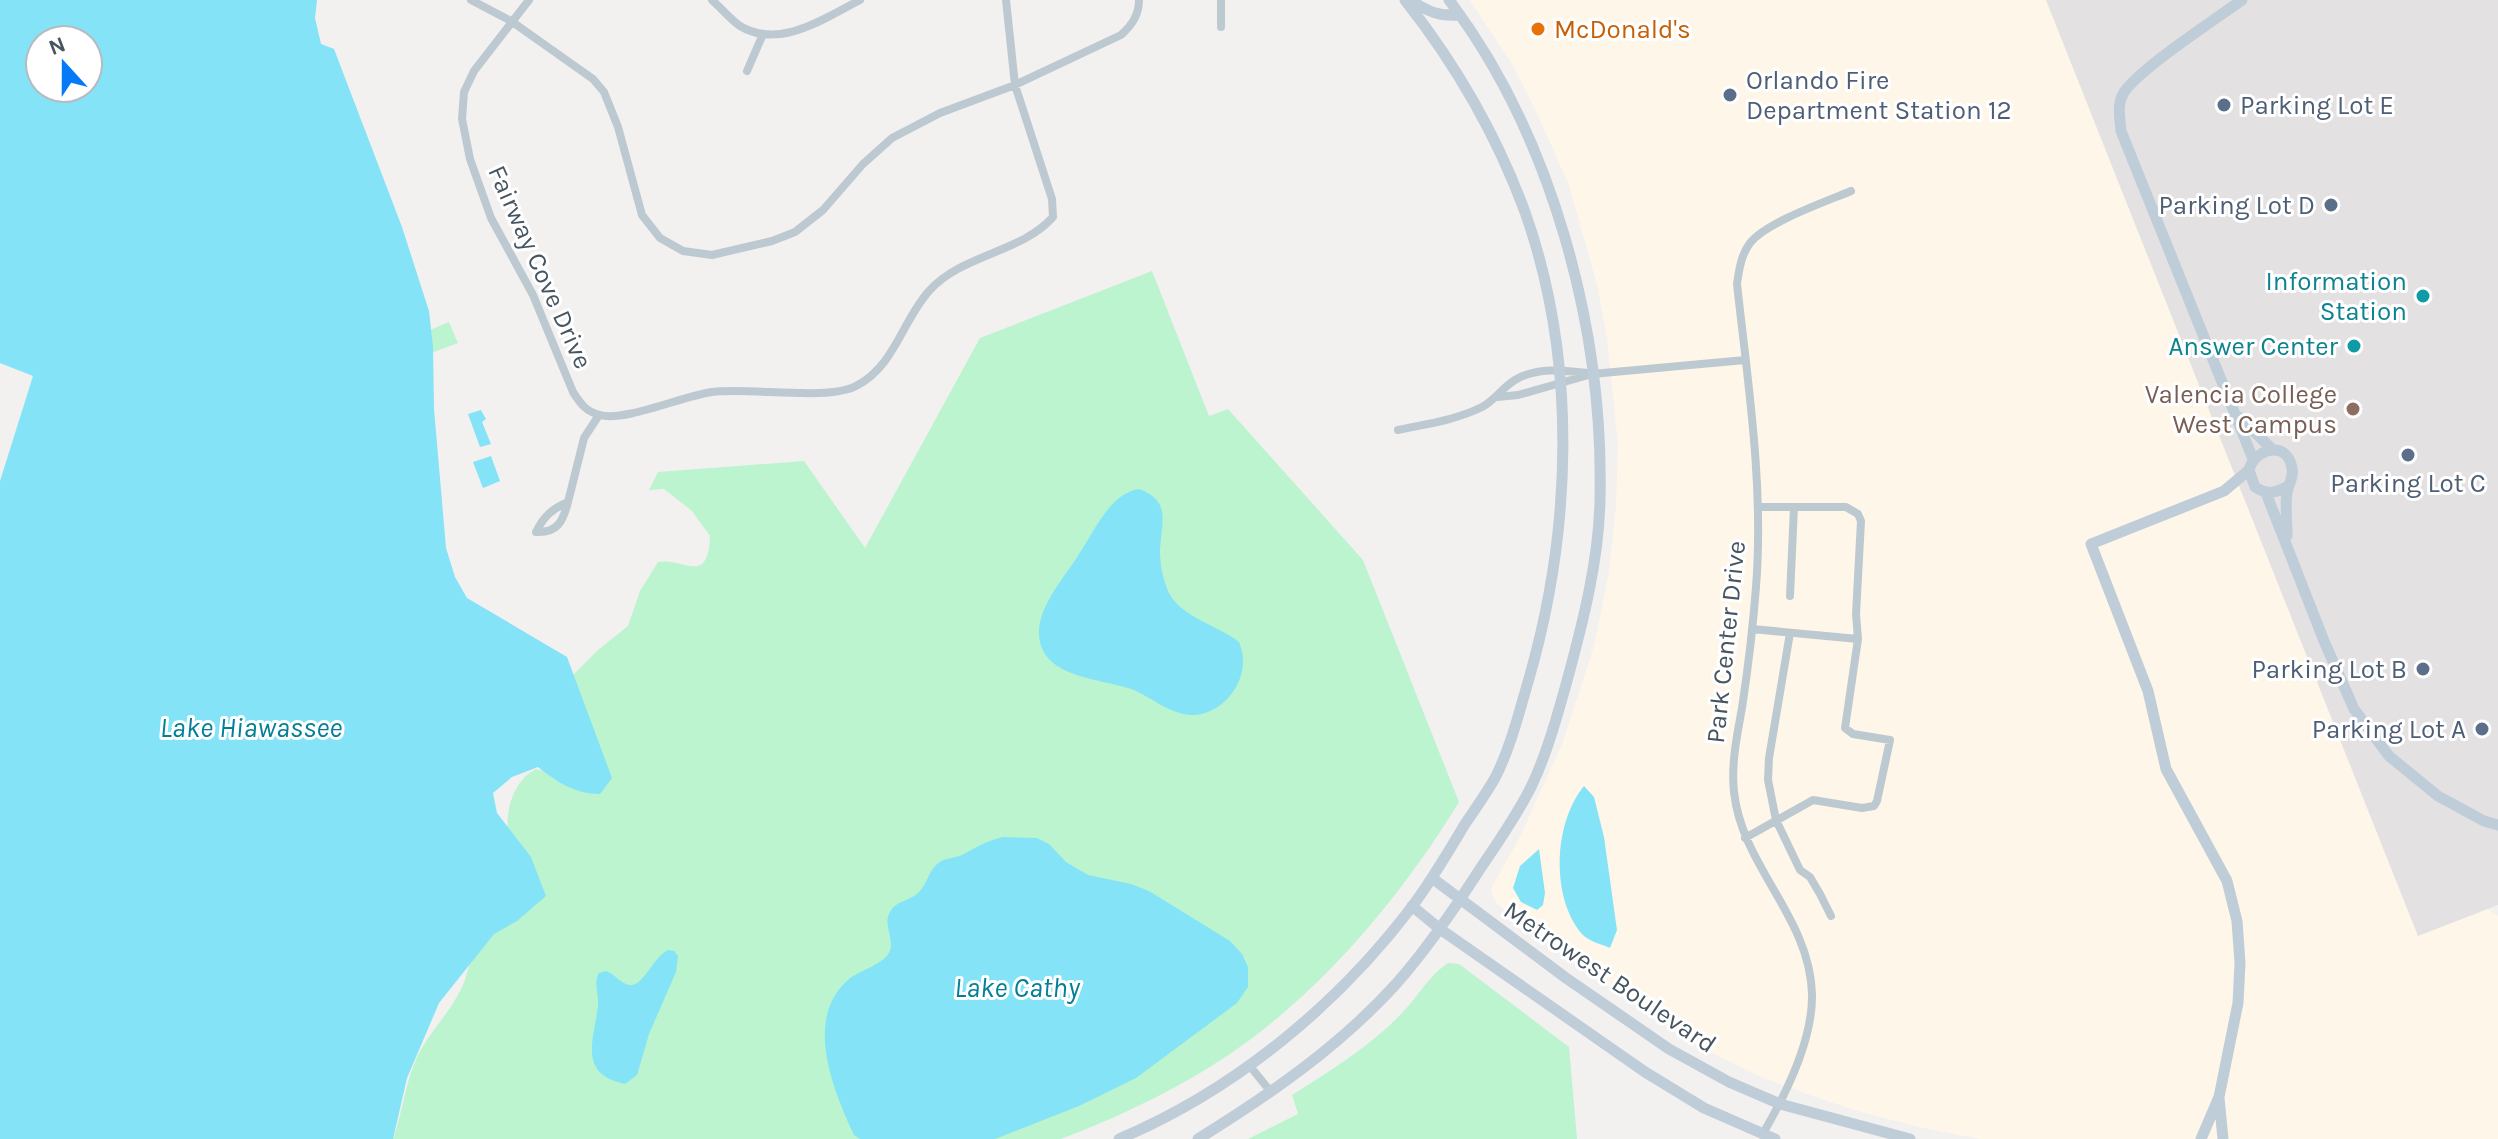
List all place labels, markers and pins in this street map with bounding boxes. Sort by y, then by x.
place label: McDonald's [1554,14,1691,45]
marker: McDonald's [1529,20,1547,38]
place label: Orlando Fire Department Station 12 [1746,65,2012,126]
marker: Orlando Fire Department Station 12 [1721,86,1739,104]
place label: Parking Lot E [2240,90,2394,121]
marker: Parking Lot E [2215,96,2233,114]
place label: Parking Lot D [2158,190,2315,221]
marker: Parking Lot D [2322,196,2340,214]
place label: Information Station [2265,266,2407,327]
marker: Information Station [2414,287,2432,305]
place label: Answer Center [2168,331,2339,362]
marker: Answer Center [2345,337,2363,355]
place label: Valencia College West Campus [2145,379,2337,440]
marker: Valencia College West Campus [2344,400,2362,418]
marker: Parking Lot C [2399,446,2417,464]
place label: Parking Lot C [2330,468,2486,499]
place label: Parking Lot B [2251,654,2407,685]
marker: Parking Lot B [2414,660,2432,678]
place label: Parking Lot A [2312,714,2466,745]
marker: Parking Lot A [2473,720,2491,738]

